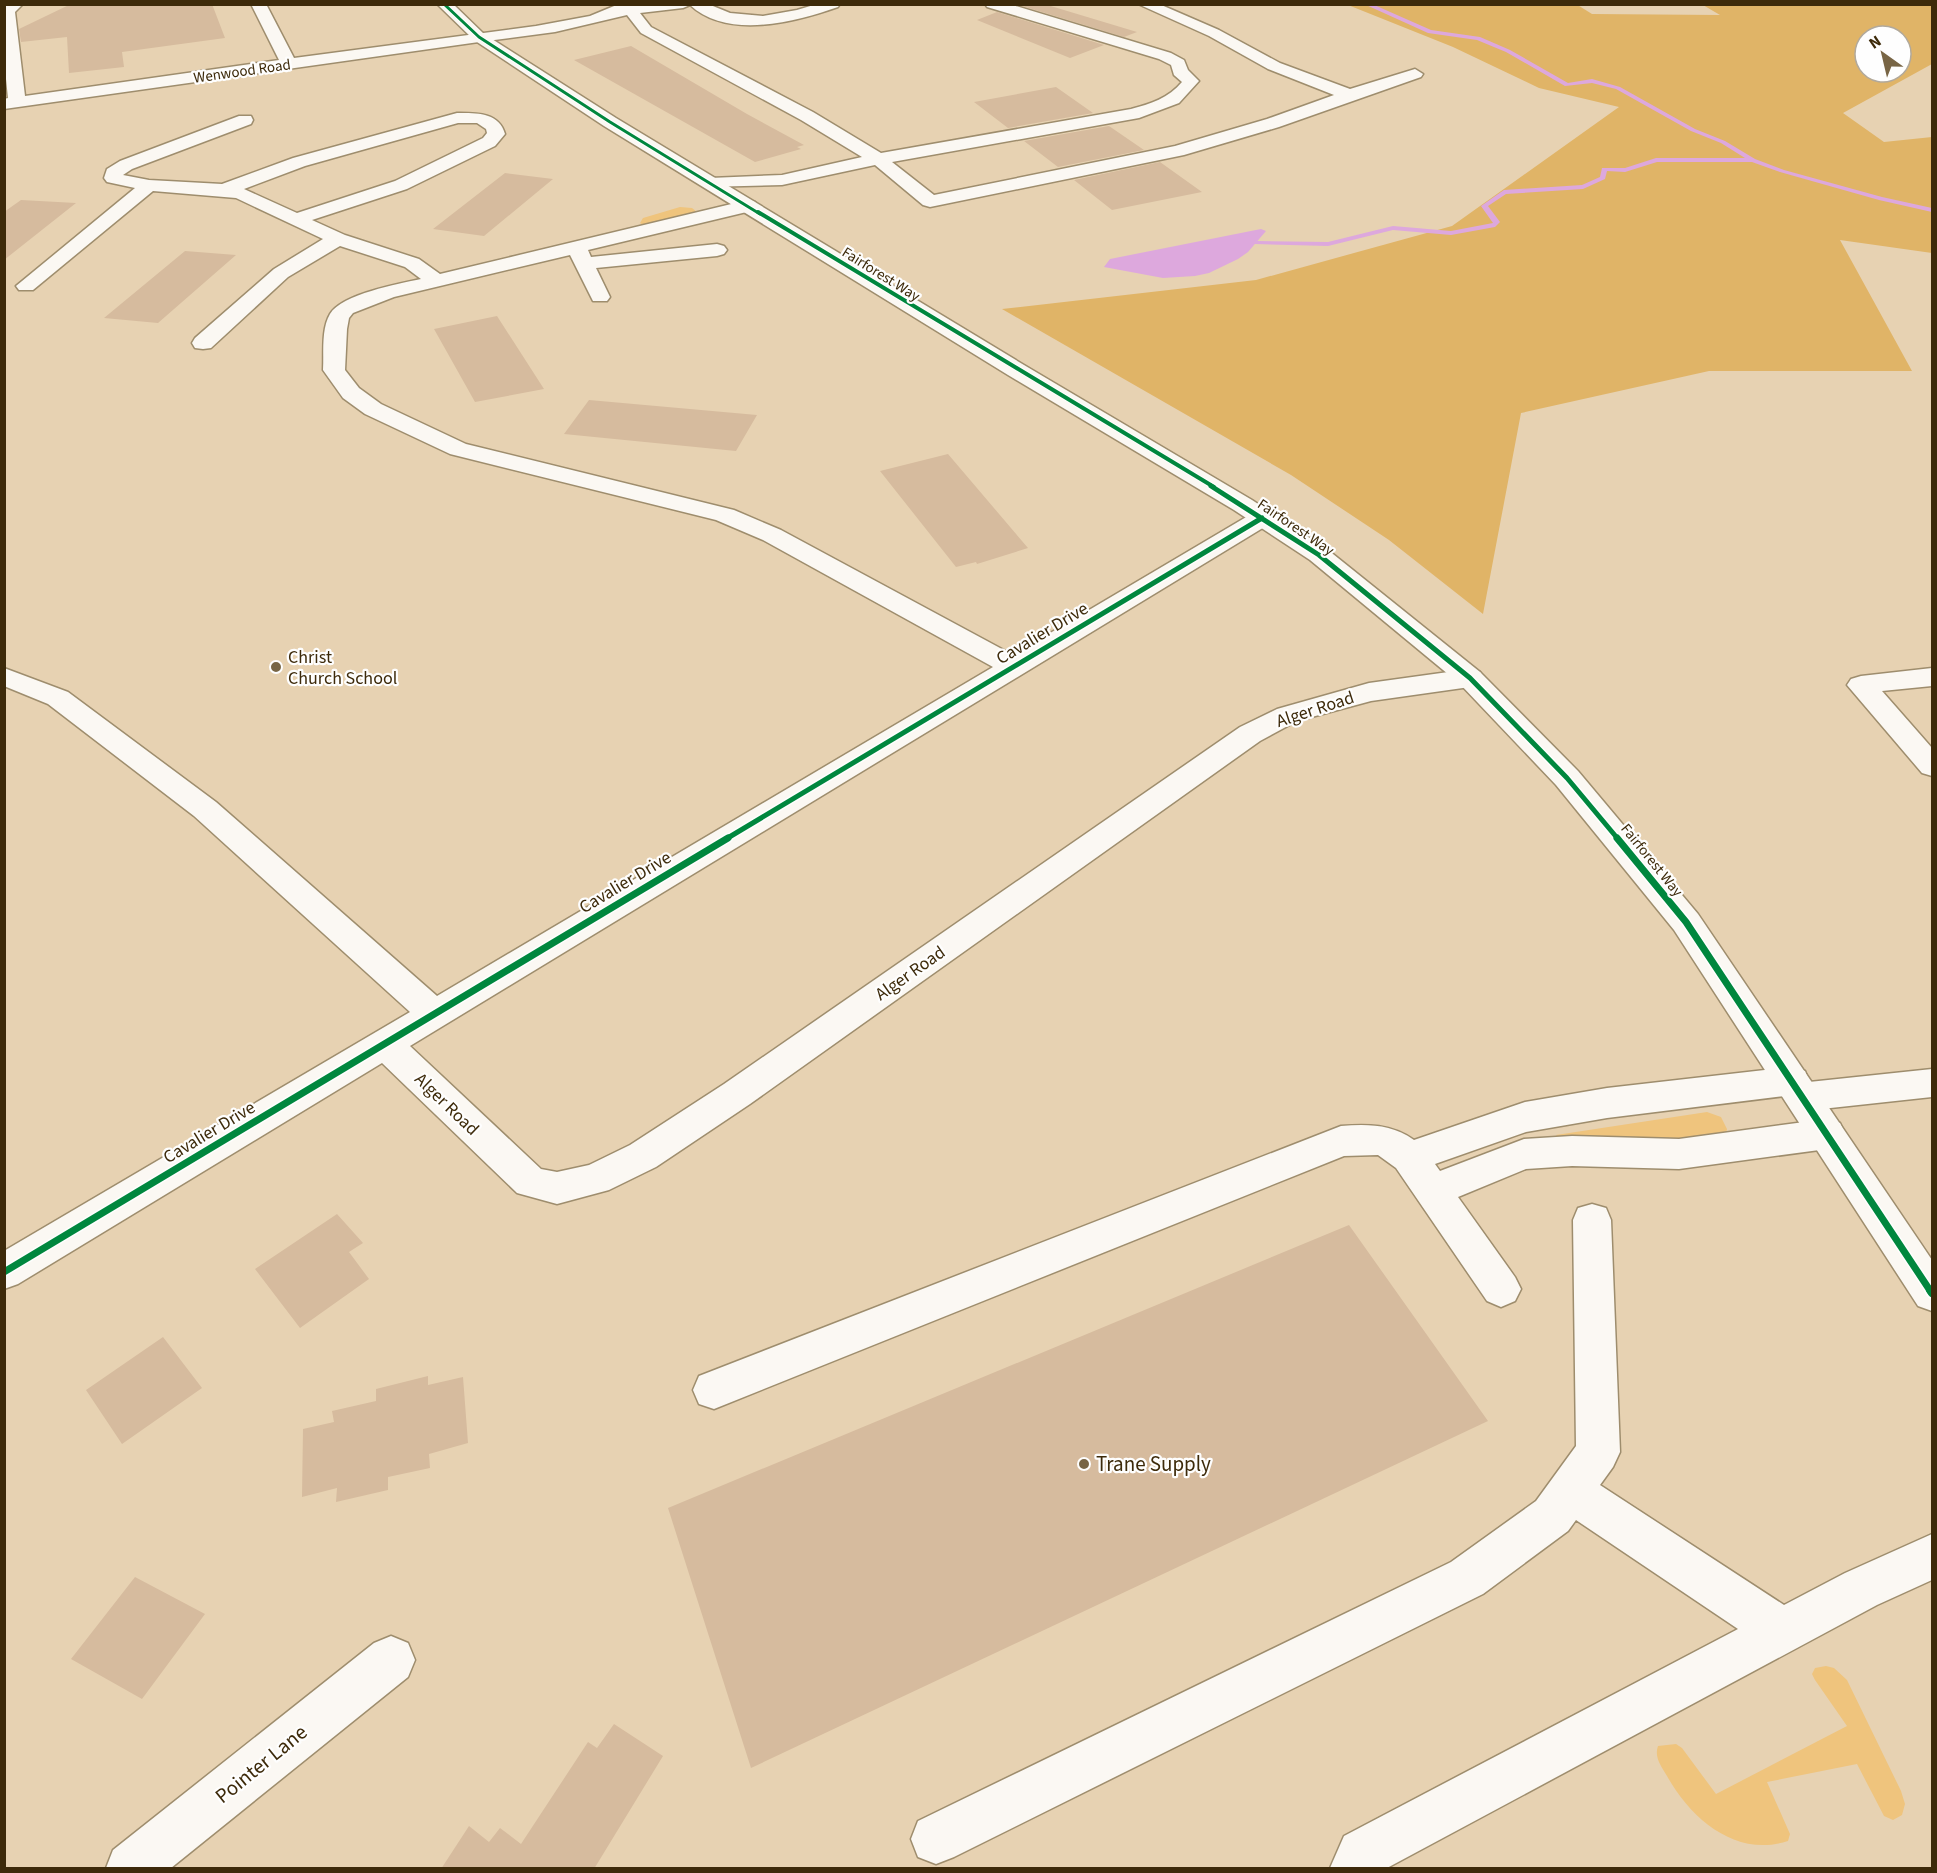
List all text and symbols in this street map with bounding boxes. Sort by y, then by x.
north arrow [1853,24,1913,84]
text: N [1865,30,1886,54]
street label: Wenwood Road [192,54,292,89]
street label: Fairforest Way [838,242,924,307]
street label: Fairforest Way [1253,494,1338,561]
street label: Cavalier Drive [992,596,1093,671]
place label: Christ Church School [288,645,397,691]
marker: Christ Church School [269,660,283,674]
street label: Alger Road [1273,685,1357,734]
street label: Fairforest Way [1616,819,1688,901]
street label: Cavalier Drive [575,845,676,920]
street label: Alger Road [870,940,950,1007]
street label: Alger Road [409,1067,484,1141]
street label: Cavalier Drive [159,1095,260,1170]
place label: Trane Supply [1096,1449,1211,1479]
marker: Trane Supply [1077,1457,1091,1471]
street label: Pointer Lane [208,1717,314,1811]

